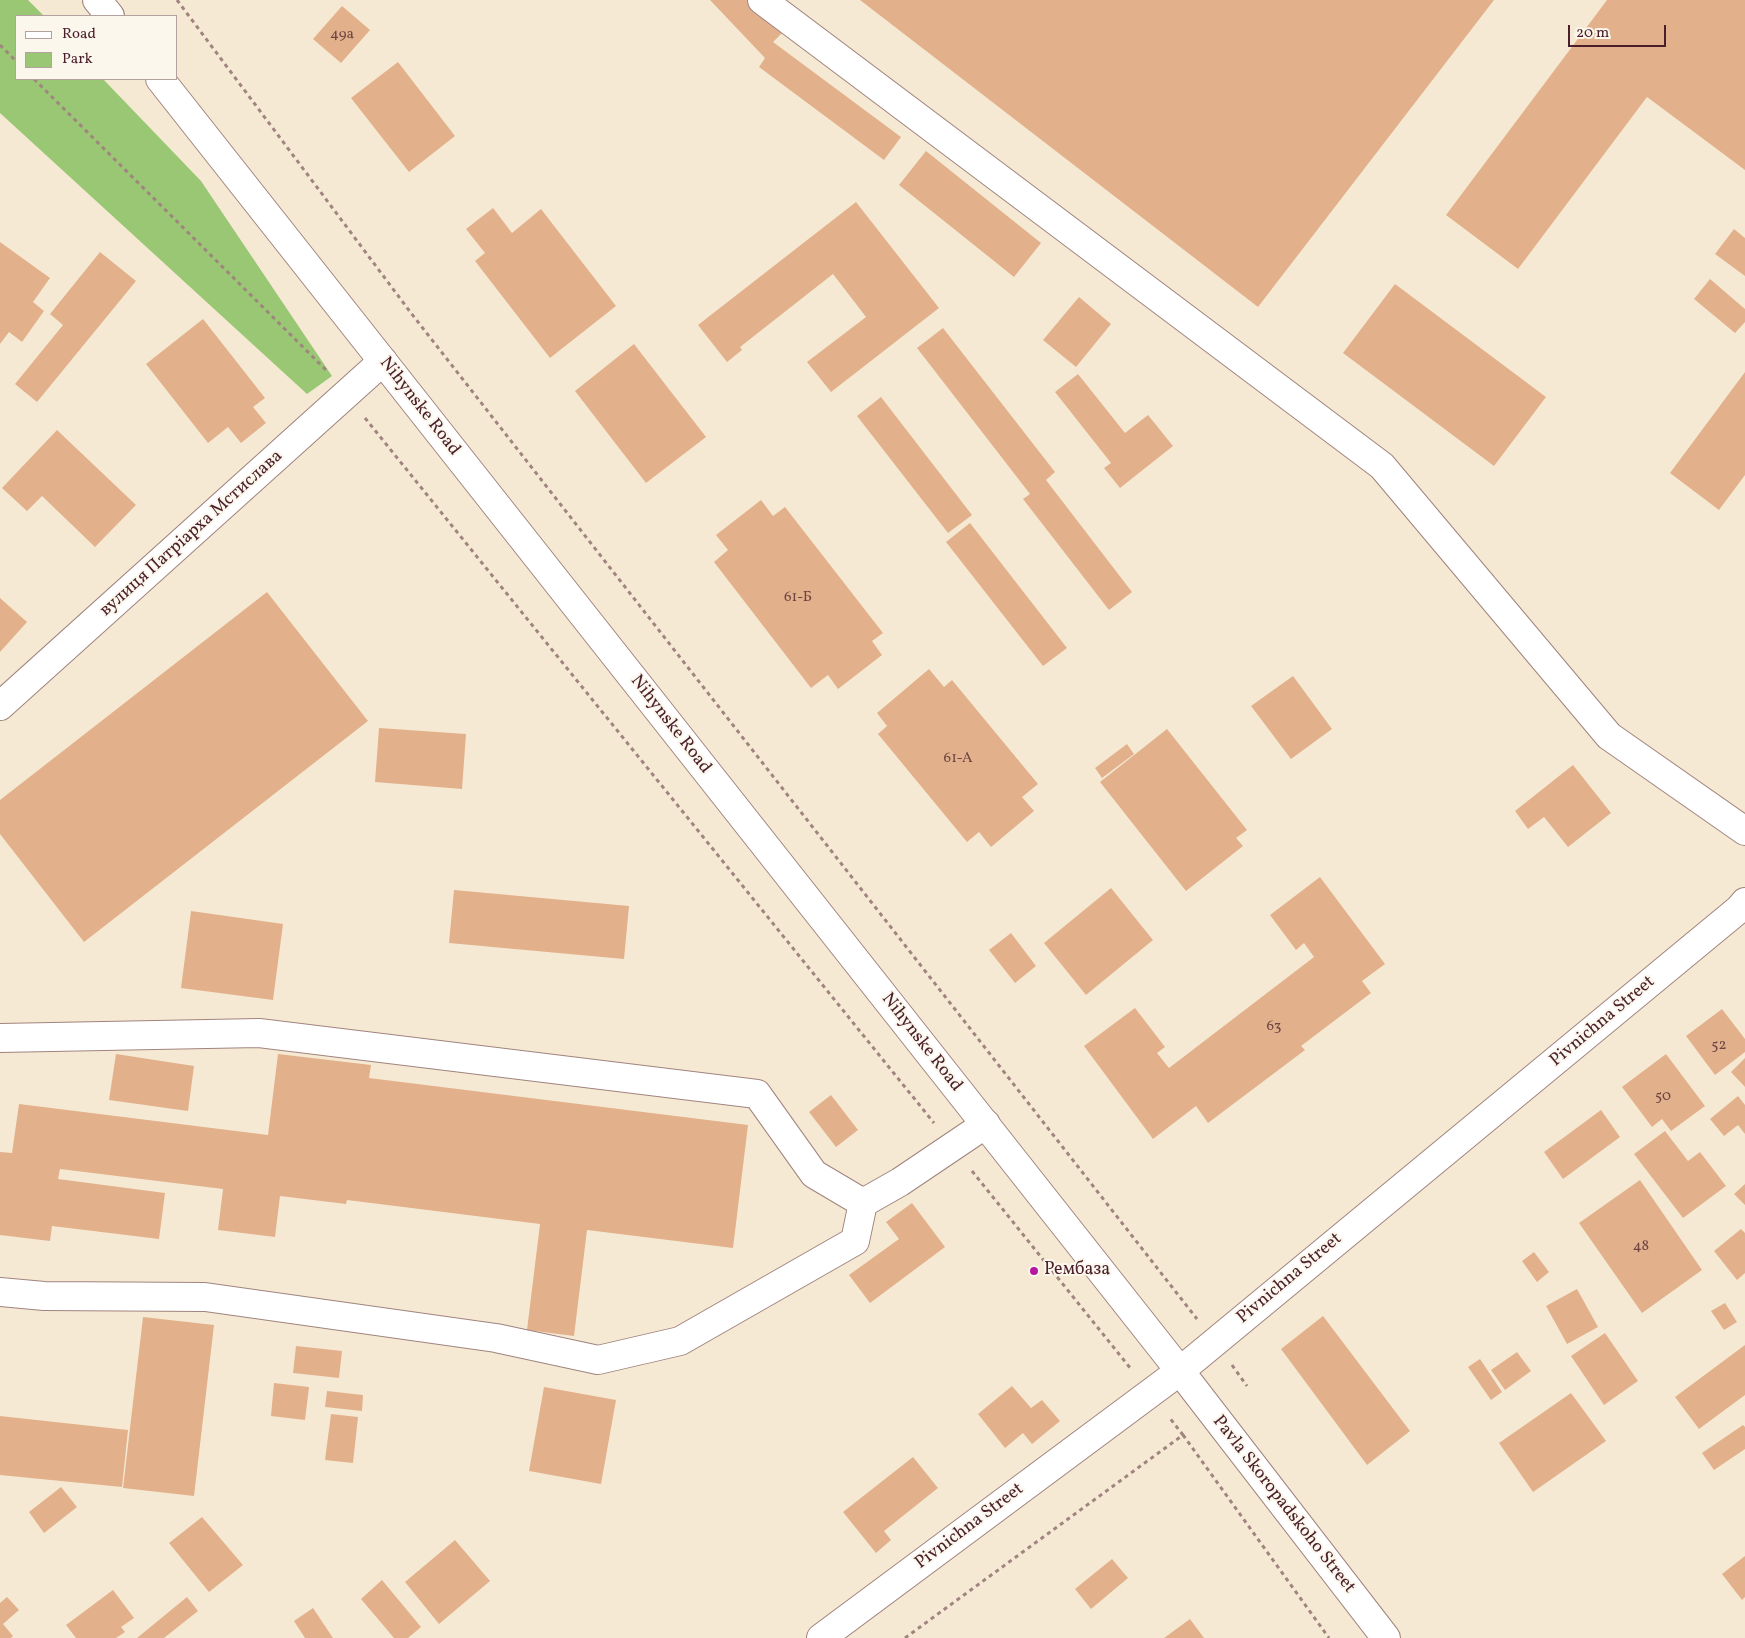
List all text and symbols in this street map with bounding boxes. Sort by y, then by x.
legend [15,15,178,80]
scale bar [1570,15,1668,47]
text: 20 m [1576,23,1609,44]
text: Road [62,24,96,45]
house number: 49а [330,26,354,44]
text: Park [62,49,93,70]
street label: Nihynske Road [374,353,464,461]
street label: вулиця Патріарха Мстислава [96,446,288,622]
house number: 61-Б [784,589,812,607]
street label: Nihynske Road [625,671,715,779]
house number: 61-А [944,750,972,768]
street label: Pivnichna Street [1546,972,1660,1072]
street label: Nihynske Road [876,989,966,1097]
house number: 63 [1266,1018,1282,1036]
house number: 52 [1711,1037,1727,1055]
house number: 50 [1655,1088,1671,1106]
street label: Pivnichna Street [1233,1229,1347,1329]
house number: 48 [1633,1238,1649,1256]
place label: Рембаза [1044,1260,1110,1282]
marker: Рембаза [1028,1265,1040,1277]
street label: Pavla Skoropadskoho Street [1207,1412,1359,1598]
street label: Pivnichna Street [911,1479,1029,1575]

